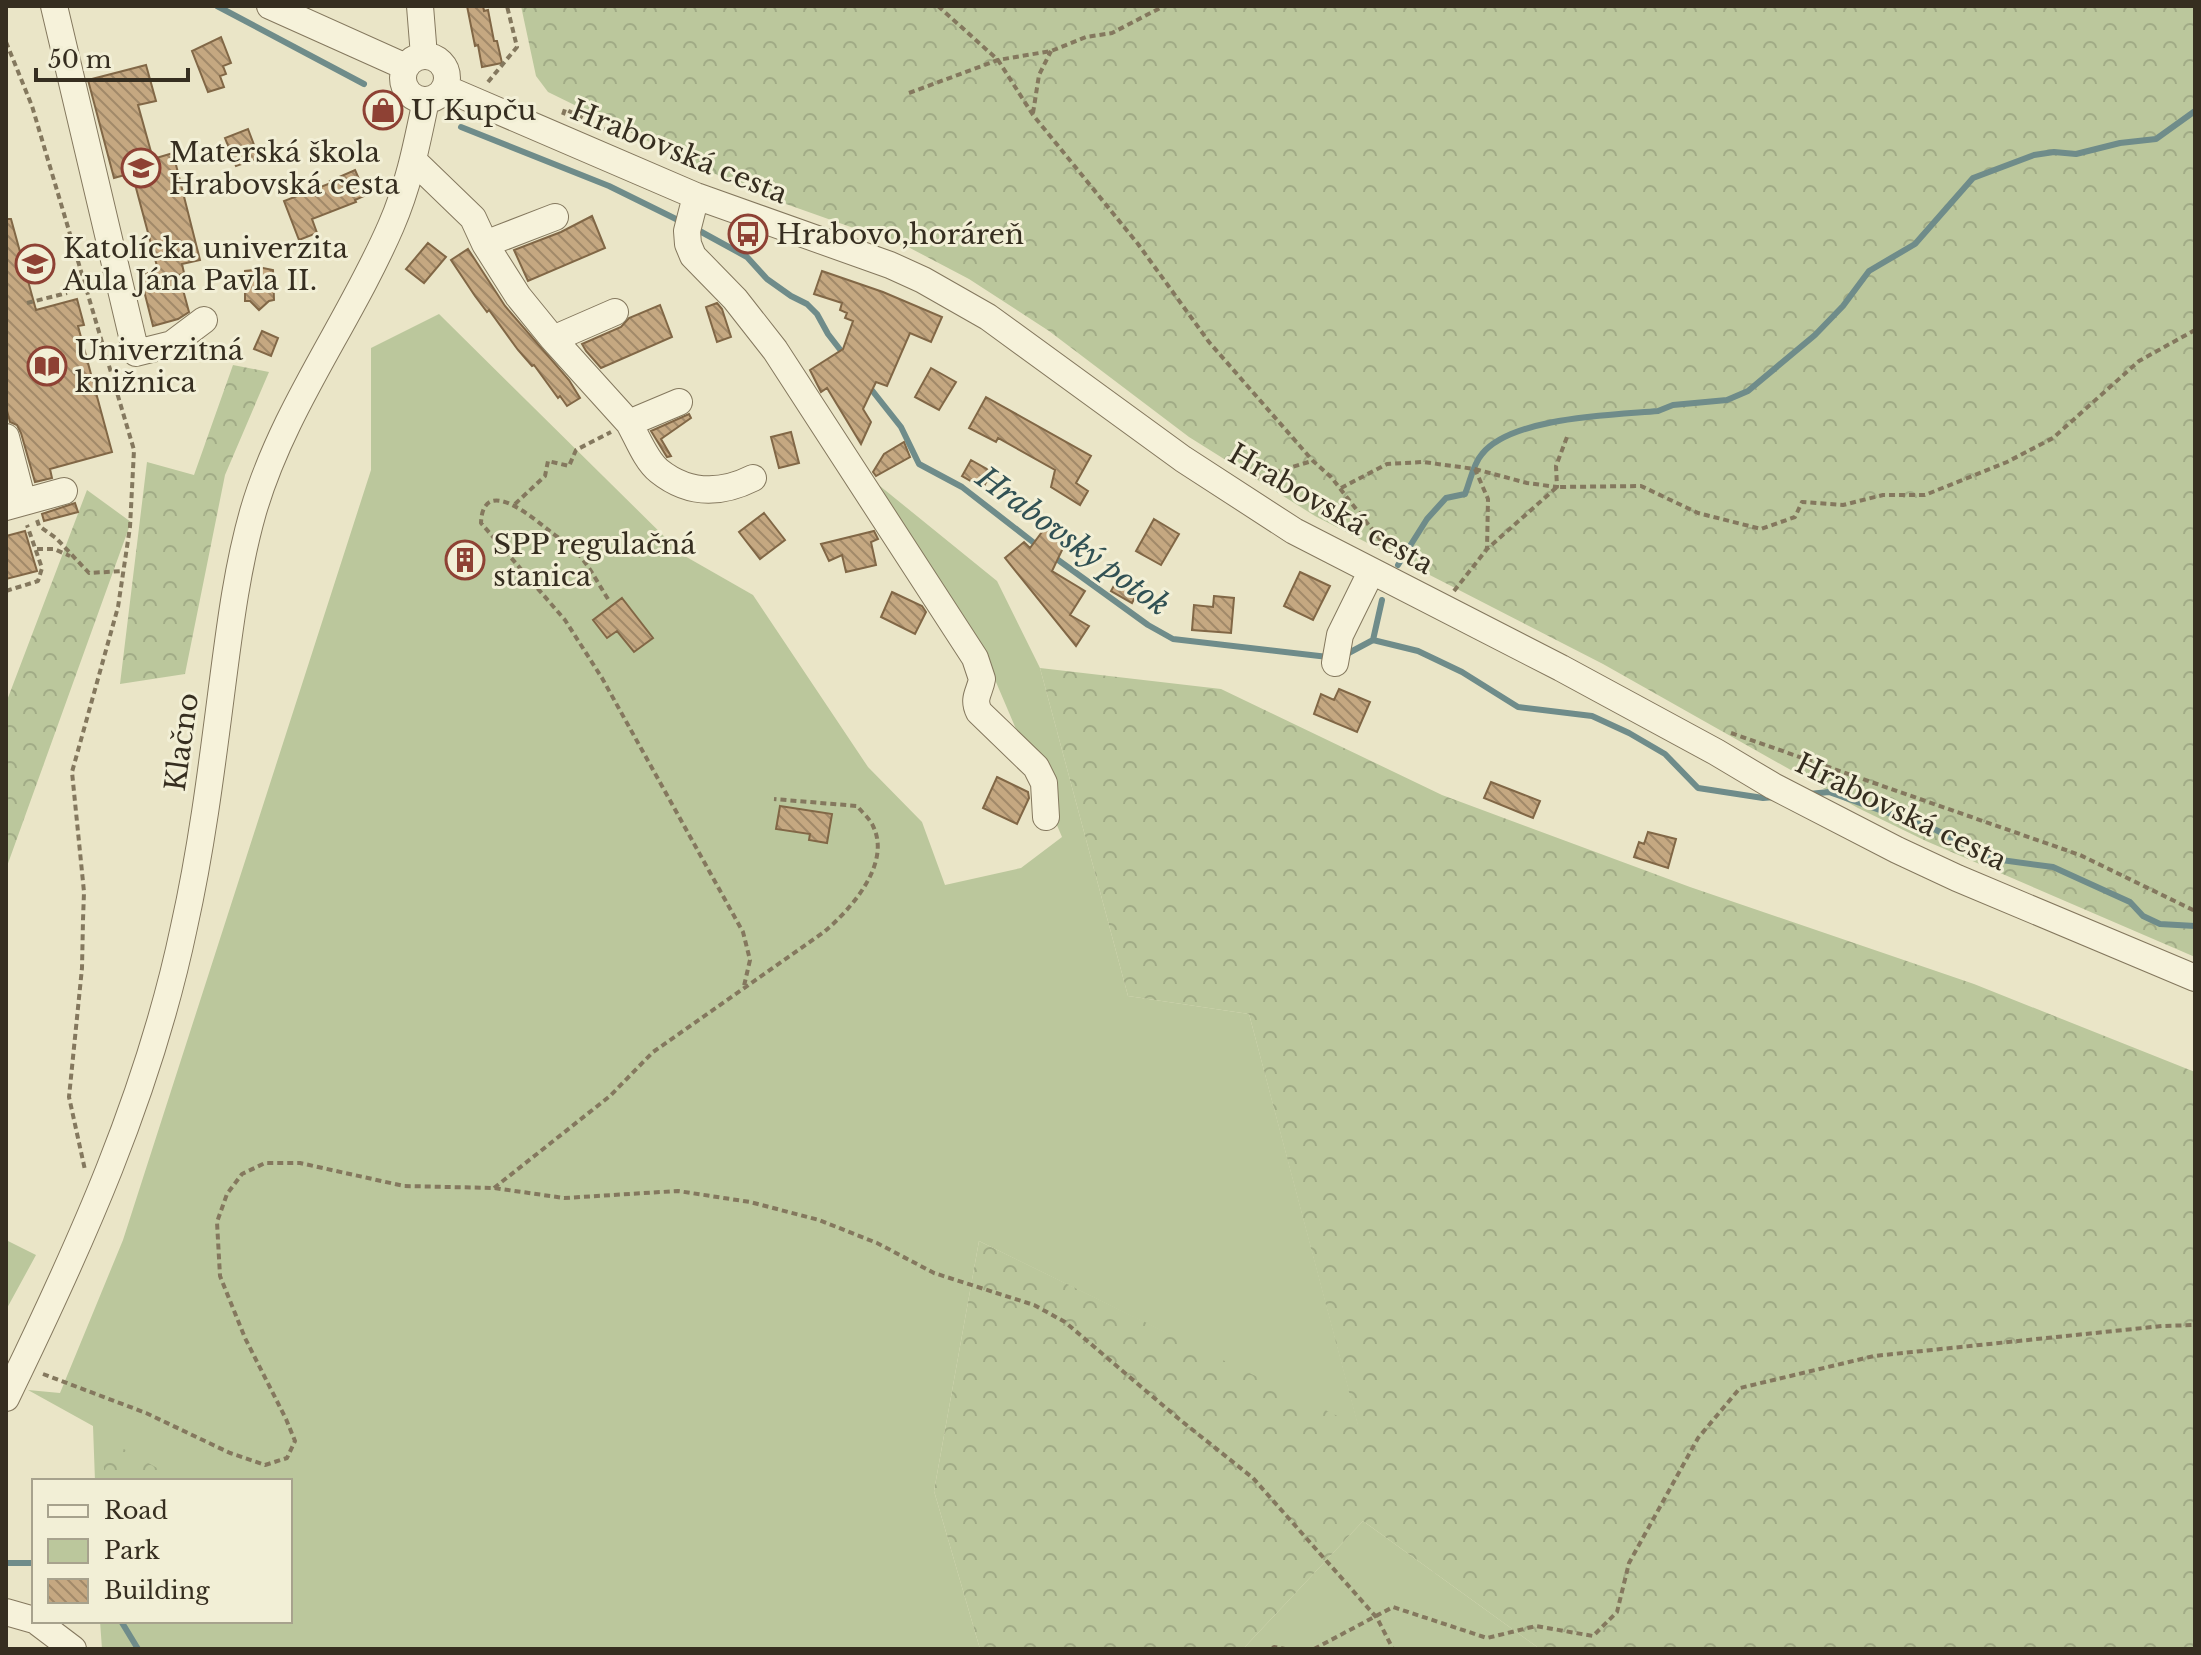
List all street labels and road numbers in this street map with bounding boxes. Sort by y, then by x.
street label: Hrabovská cesta [566,93,793,212]
street label: Hrabovská cesta [1222,436,1440,582]
street label: Klačno [158,691,206,793]
street label: Hrabovská cesta [1790,746,2013,878]

